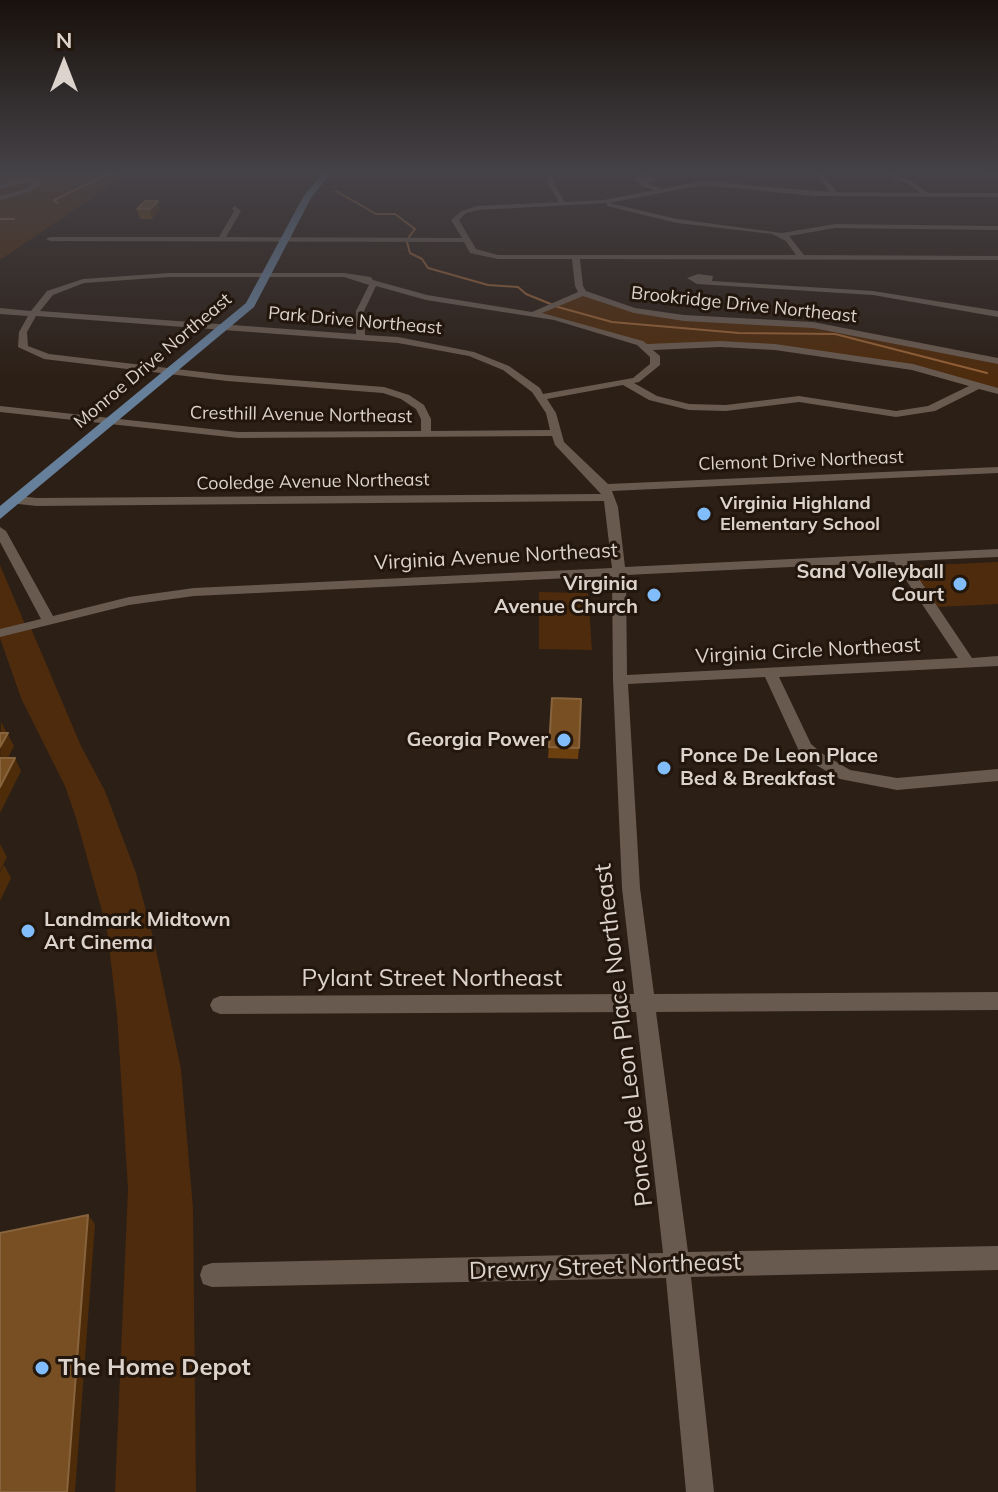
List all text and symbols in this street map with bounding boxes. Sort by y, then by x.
north arrow [24,24,104,104]
text: N [56,26,72,54]
street label: Brookridge Drive Northeast [630,282,858,328]
street label: Monroe Drive Northeast [70,289,236,433]
street label: Park Drive Northeast [267,303,443,339]
street label: Cresthill Avenue Northeast [190,402,412,428]
street label: Clemont Drive Northeast [698,447,904,475]
street label: Cooledge Avenue Northeast [196,469,430,495]
place label: Virginia Highland Elementary School [720,493,880,536]
marker: Virginia Highland Elementary School [695,505,713,523]
street label: Virginia Avenue Northeast [374,539,618,575]
place label: Sand Volleyball Court [796,560,944,607]
place label: Virginia Avenue Church [494,572,638,619]
marker: Sand Volleyball Court [951,575,969,593]
marker: Virginia Avenue Church [645,586,663,604]
street label: Virginia Circle Northeast [695,633,921,669]
place label: Georgia Power [406,728,548,752]
marker: Georgia Power [555,731,573,749]
place label: Ponce De Leon Place Bed & Breakfast [680,744,878,791]
marker: Ponce De Leon Place Bed & Breakfast [655,759,673,777]
street label: Ponce de Leon Place Northeast [589,862,659,1208]
place label: Landmark Midtown Art Cinema [44,908,231,955]
marker: Landmark Midtown Art Cinema [19,922,37,940]
street label: Pylant Street Northeast [302,965,562,993]
street label: Drewry Street Northeast [468,1248,742,1286]
place label: The Home Depot [58,1354,251,1382]
marker: The Home Depot [33,1359,51,1377]

